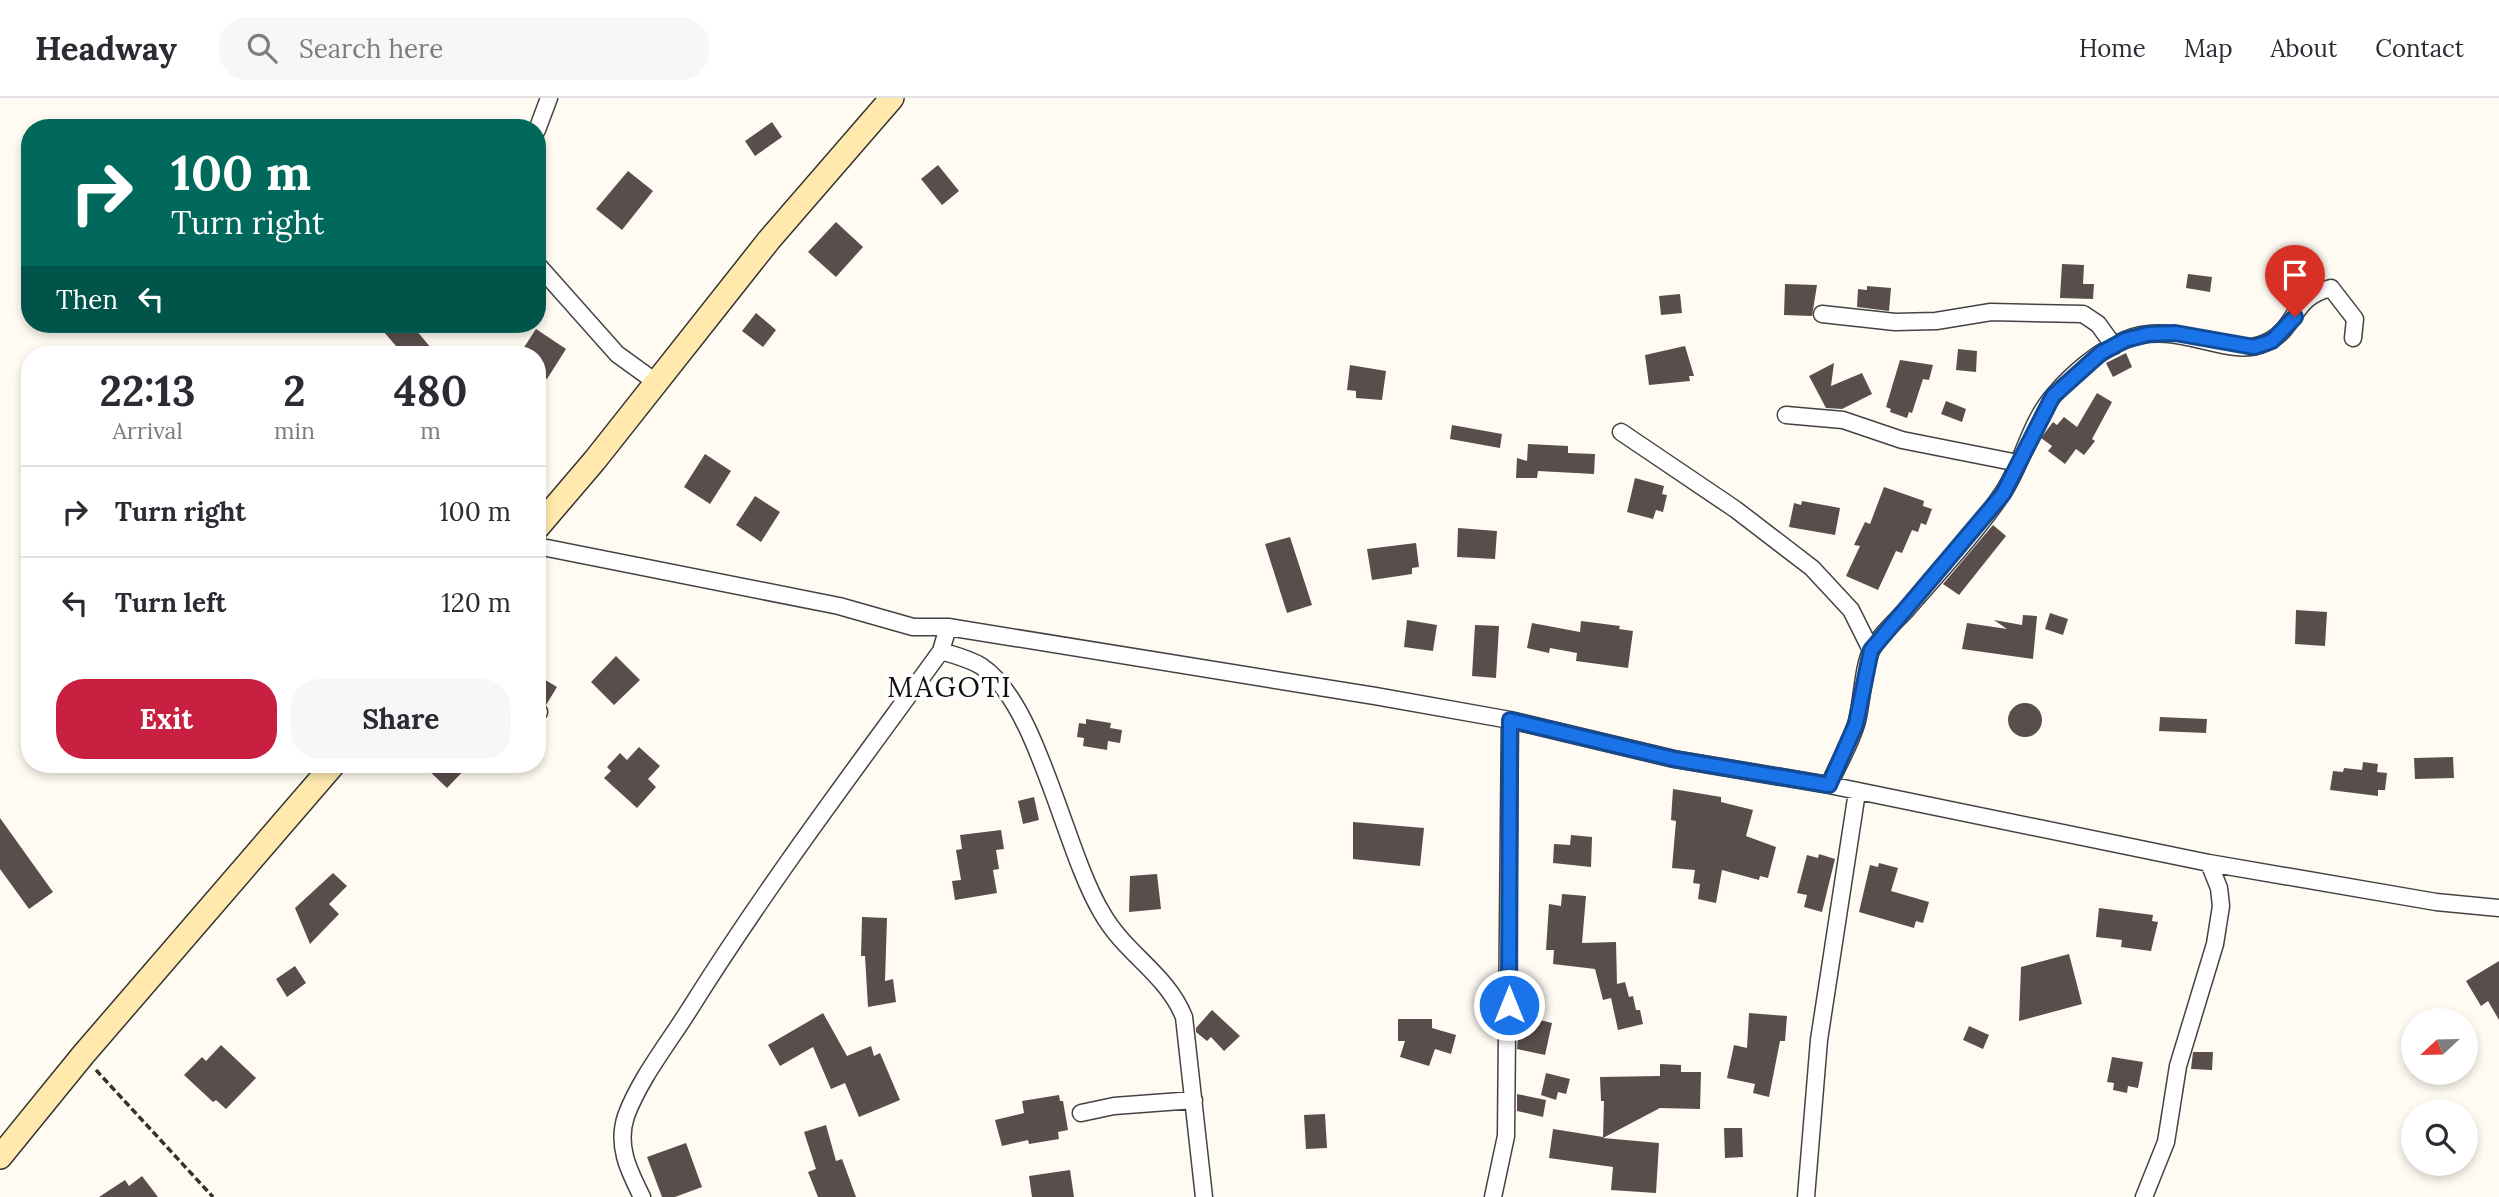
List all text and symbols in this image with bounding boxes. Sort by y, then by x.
search box [219,17,709,80]
text: Headway [35,27,177,69]
icon: search [243,29,281,67]
text: Search here [299,32,443,65]
text: Home [2079,33,2146,64]
text: Map [2184,33,2233,64]
text: About [2271,33,2337,64]
text: Contact [2375,33,2464,64]
text: 100 m [171,141,311,203]
icon: right [56,147,147,238]
text: Turn right [171,202,324,243]
pin [2265,245,2325,317]
icon: arrive [2276,256,2314,294]
icon: left [132,280,170,318]
text: Then [56,283,118,316]
text: 22:13 [100,364,195,418]
text: 2 [283,364,306,418]
text: 480 [394,364,467,418]
text: Arrival [112,416,183,445]
text: min [274,416,315,445]
text: m [420,416,441,445]
icon: right [56,493,94,531]
text: Turn right [115,495,246,528]
text: 100 m [439,495,511,528]
icon: left [56,584,94,622]
text: Turn left [115,586,226,619]
text: 120 m [441,586,511,619]
district label: MAGOTI [887,669,1013,705]
button: Exit [56,679,277,759]
button: Share [291,679,511,759]
position arrow [1472,968,1546,1042]
north arrow [2401,1008,2478,1085]
map controls [2401,1008,2478,1176]
button: search [2401,1099,2478,1176]

